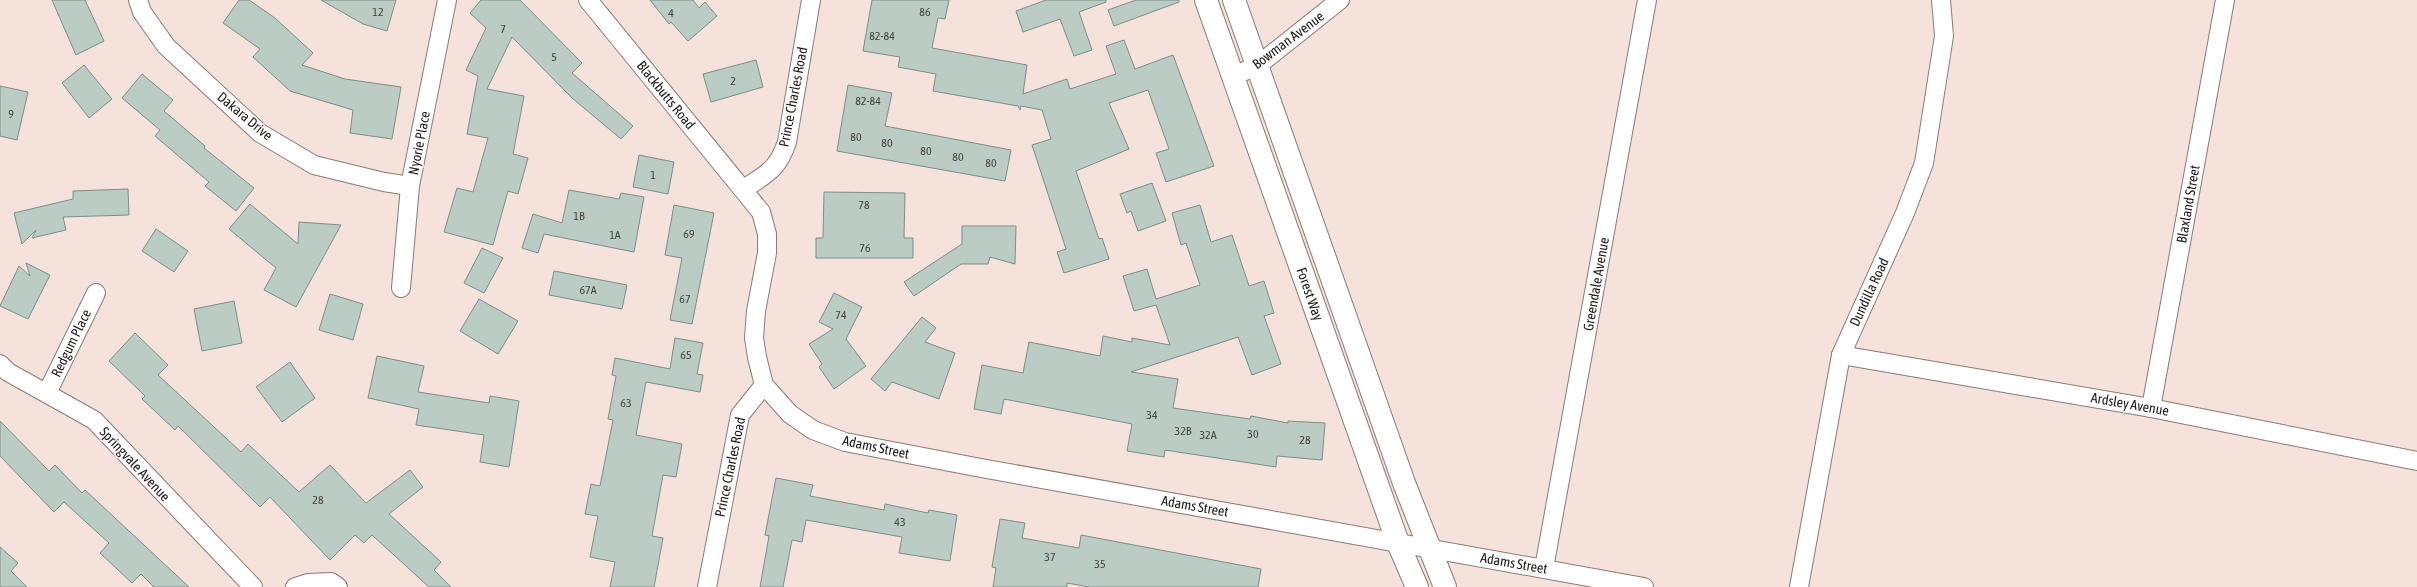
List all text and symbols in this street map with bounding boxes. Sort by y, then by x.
house number: 12 [372,5,384,19]
house number: 86 [919,5,931,19]
house number: 4 [668,6,674,20]
street label: Bowman Avenue [1249,8,1327,72]
house number: 7 [500,22,506,36]
house number: 82-84 [869,29,895,43]
street label: Prince Charles Road [775,46,811,148]
house number: 5 [551,50,557,64]
street label: Blackbutts Road [634,58,698,132]
house number: 2 [730,74,736,88]
street label: Dakara Drive [214,89,276,143]
house number: 82-84 [855,94,881,108]
house number: 9 [8,107,14,121]
street label: Nyorie Place [405,110,433,176]
house number: 80 [850,130,862,144]
house number: 80 [881,136,893,150]
house number: 80 [920,144,932,158]
house number: 80 [952,150,964,164]
house number: 80 [985,156,997,170]
street label: Blaxland Street [2173,164,2203,244]
house number: 1 [650,168,656,182]
house number: 78 [858,198,870,212]
house number: 1B [573,209,585,223]
house number: 69 [683,227,695,241]
house number: 1A [609,228,621,242]
street label: Greendale Avenue [1580,236,1612,332]
house number: 76 [859,241,871,255]
street label: Dundilla Road [1846,255,1892,329]
street label: Forest Way [1293,265,1327,323]
house number: 67A [579,283,597,297]
house number: 67 [679,292,691,306]
street label: Redgum Place [48,307,94,379]
house number: 74 [835,308,847,322]
house number: 65 [680,348,692,362]
street label: Ardsley Avenue [2090,389,2170,419]
house number: 63 [620,396,632,410]
house number: 34 [1146,408,1158,422]
street label: Prince Charles Road [712,416,748,518]
street label: Springvale Avenue [97,424,173,504]
house number: 32B [1175,424,1192,438]
house number: 30 [1247,427,1259,441]
house number: 32A [1199,428,1217,442]
street label: Adams Street [841,432,911,462]
house number: 28 [1299,433,1311,447]
street label: Adams Street [1160,492,1230,520]
house number: 28 [312,493,324,507]
house number: 43 [894,515,906,529]
street label: Adams Street [1479,549,1549,577]
house number: 37 [1044,550,1056,564]
house number: 35 [1094,557,1106,571]

